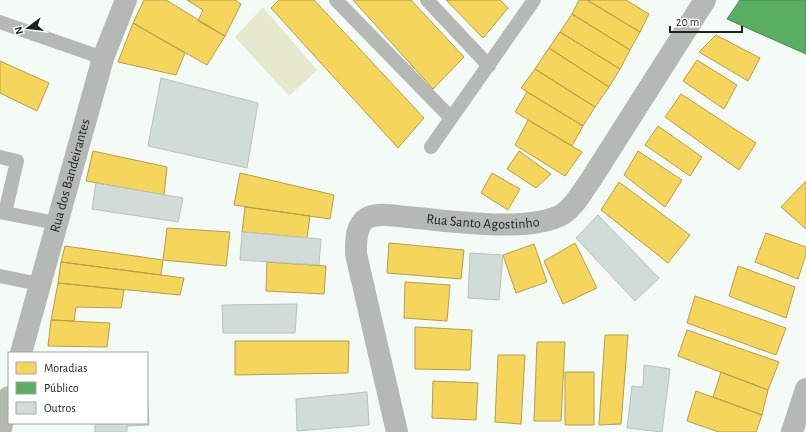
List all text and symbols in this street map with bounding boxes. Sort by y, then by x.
north arrow [8,8,48,48]
scale bar [670,8,742,34]
text: 20 m [676,16,699,28]
text: N [13,25,25,36]
street label: Rua dos Bandeirantes [48,117,93,234]
street label: Rua Santo Agostinho [426,212,541,232]
legend [8,352,148,424]
text: Moradias [44,362,87,374]
text: Público [44,382,79,394]
text: Outros [44,402,76,414]

